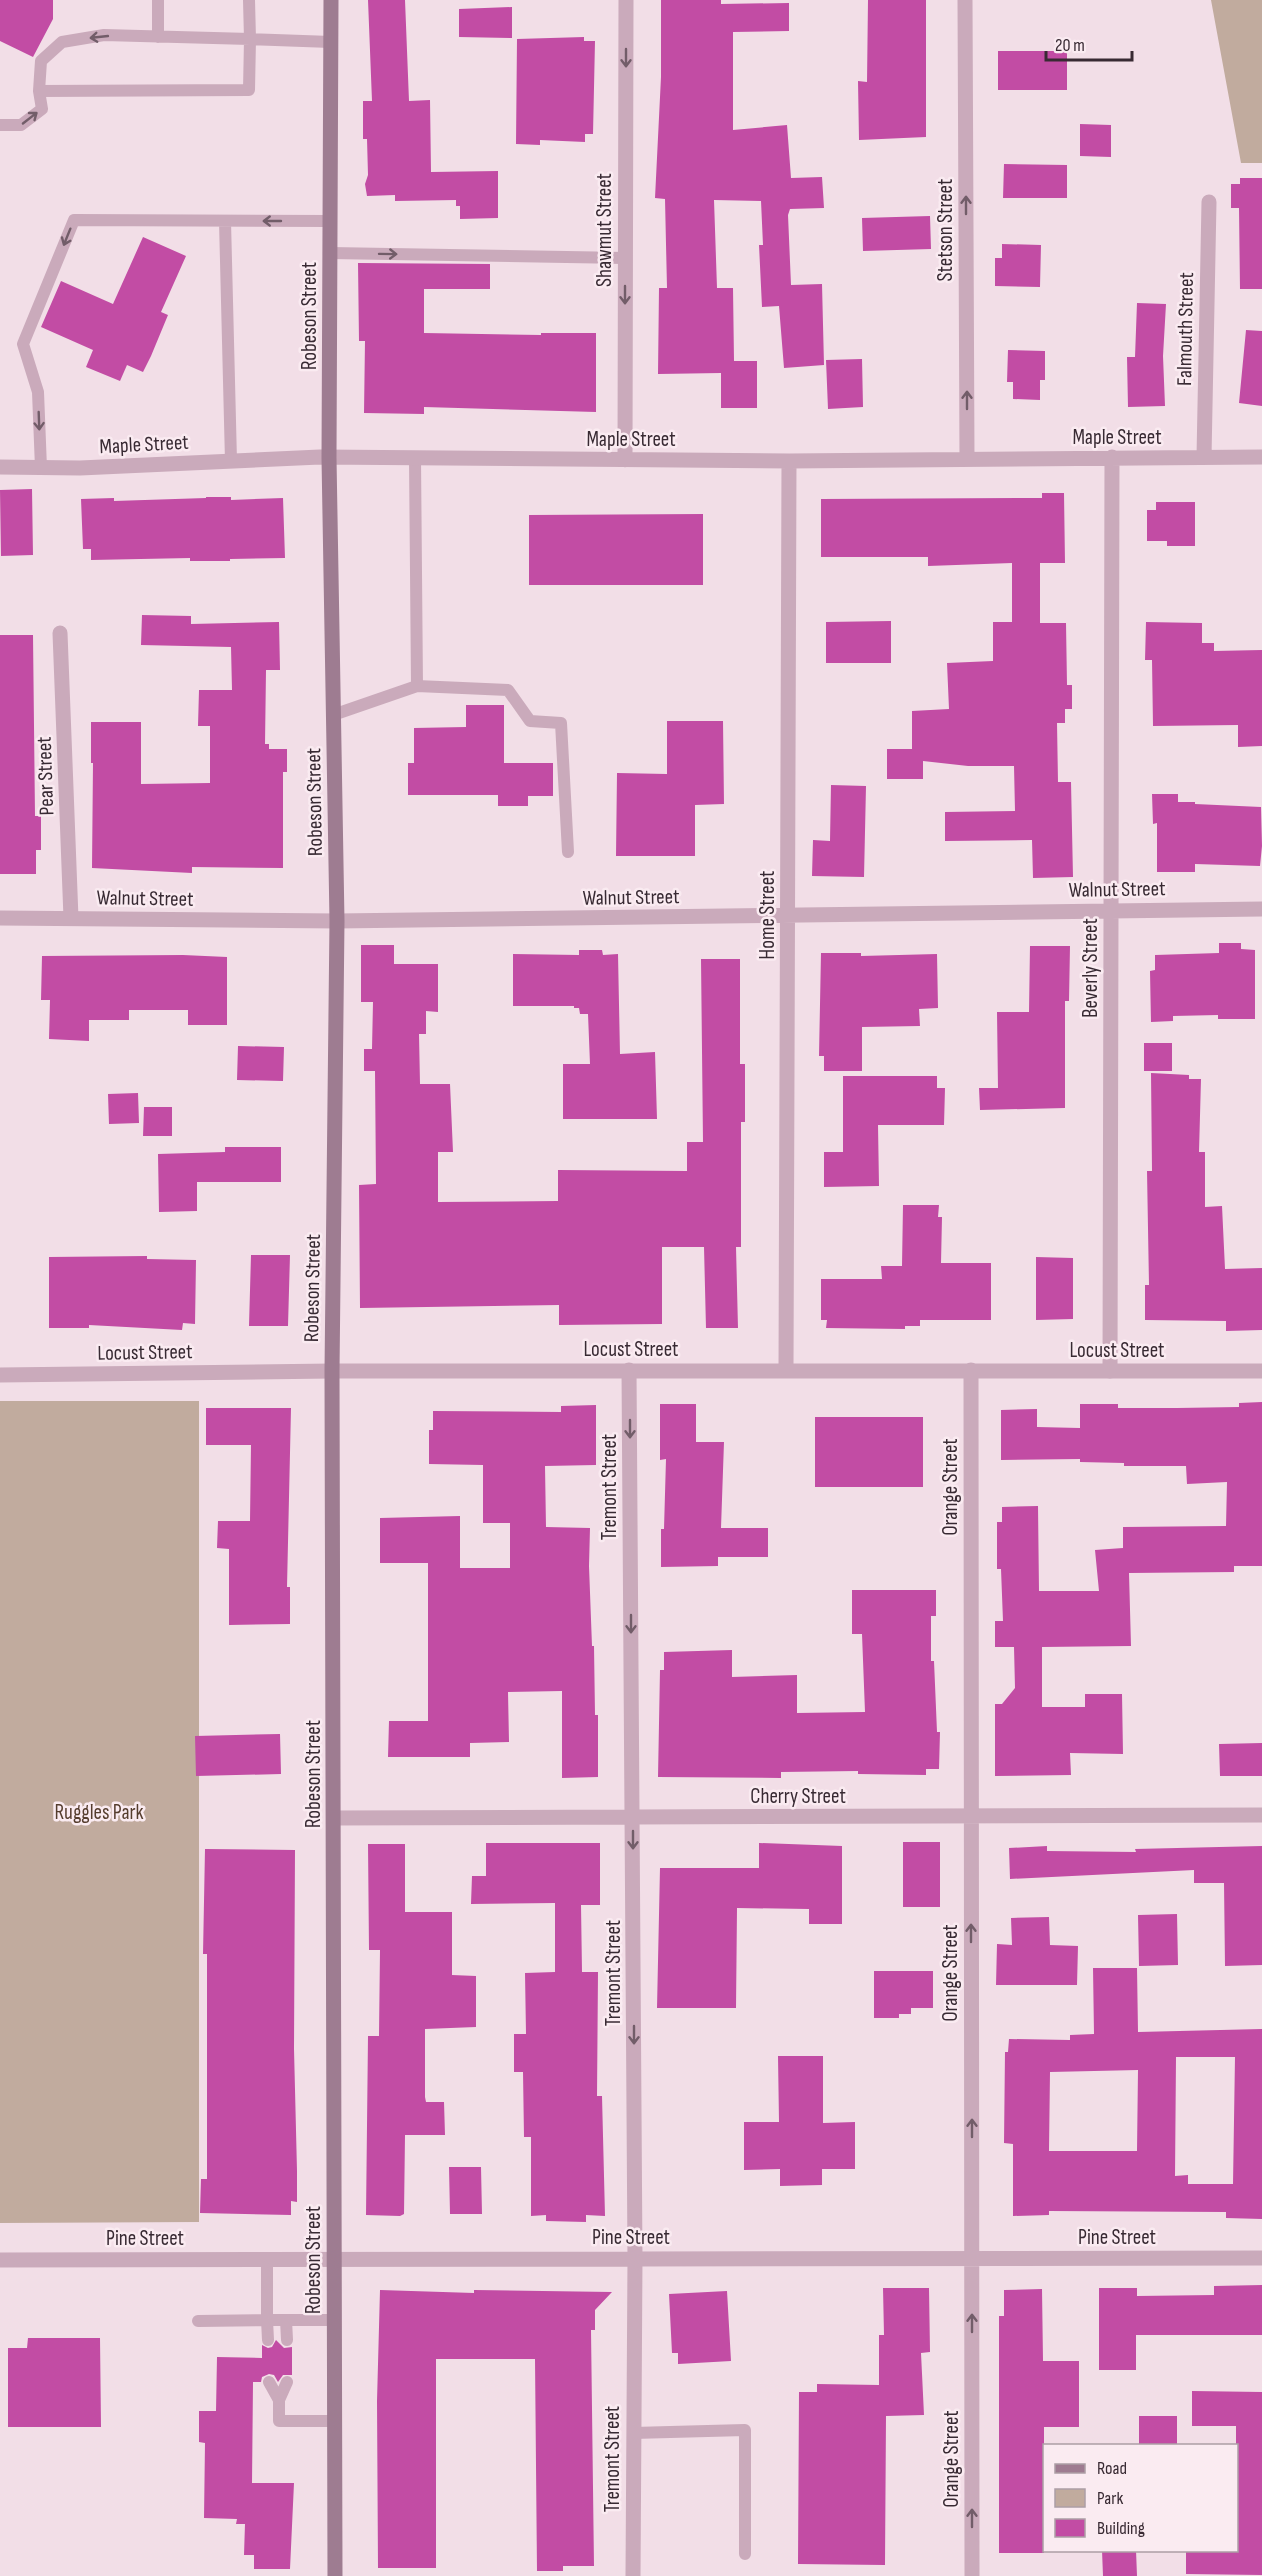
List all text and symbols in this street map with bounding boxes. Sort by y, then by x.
scale bar [1046,24,1132,62]
one-way arrow [90,31,110,42]
text: 20 m [1055,35,1085,56]
one-way arrow [620,48,632,68]
one-way arrow [22,112,38,125]
street label: Shawmut Street [592,173,617,287]
street label: Stetson Street [933,179,958,281]
one-way arrow [960,196,972,216]
one-way arrow [262,215,282,227]
one-way arrow [61,227,72,245]
one-way arrow [378,248,398,260]
street label: Robeson Street [297,262,322,370]
street label: Falmouth Street [1172,272,1199,386]
one-way arrow [619,285,631,305]
one-way arrow [961,391,973,411]
one-way arrow [33,410,45,430]
street label: Maple Street [1072,425,1162,450]
street label: Maple Street [586,427,676,452]
street label: Maple Street [99,430,189,459]
street label: Pear Street [32,736,59,816]
street label: Robeson Street [301,748,328,856]
street label: Home Street [755,871,780,959]
street label: Walnut Street [1068,876,1166,903]
street label: Walnut Street [582,884,680,911]
street label: Walnut Street [96,885,194,912]
street label: Beverly Street [1078,918,1103,1018]
street label: Robeson Street [299,1234,326,1342]
street label: Locust Street [583,1337,679,1362]
street label: Locust Street [1069,1338,1165,1363]
street label: Locust Street [97,1339,193,1366]
one-way arrow [624,1418,636,1438]
street label: Tremont Street [597,1434,622,1540]
street label: Orange Street [938,1438,963,1536]
one-way arrow [626,1613,637,1633]
street label: Robeson Street [301,1720,326,1828]
street label: Cherry Street [750,1784,846,1809]
park label: Ruggles Park [54,1800,144,1825]
one-way arrow [627,1829,639,1849]
street label: Tremont Street [601,1920,626,2026]
one-way arrow [965,1923,977,1943]
street label: Orange Street [938,1924,963,2022]
one-way arrow [628,2024,640,2044]
one-way arrow [966,2118,978,2138]
street label: Robeson Street [301,2206,326,2314]
street label: Pine Street [592,2225,670,2250]
street label: Pine Street [1078,2225,1156,2250]
street label: Pine Street [106,2226,184,2251]
one-way arrow [966,2313,978,2333]
street label: Tremont Street [600,2406,625,2512]
street label: Orange Street [939,2410,964,2508]
legend [1043,2444,1238,2552]
text: Road [1097,2458,1127,2479]
text: Park [1097,2488,1123,2509]
one-way arrow [966,2508,978,2528]
text: Building [1097,2518,1145,2539]

